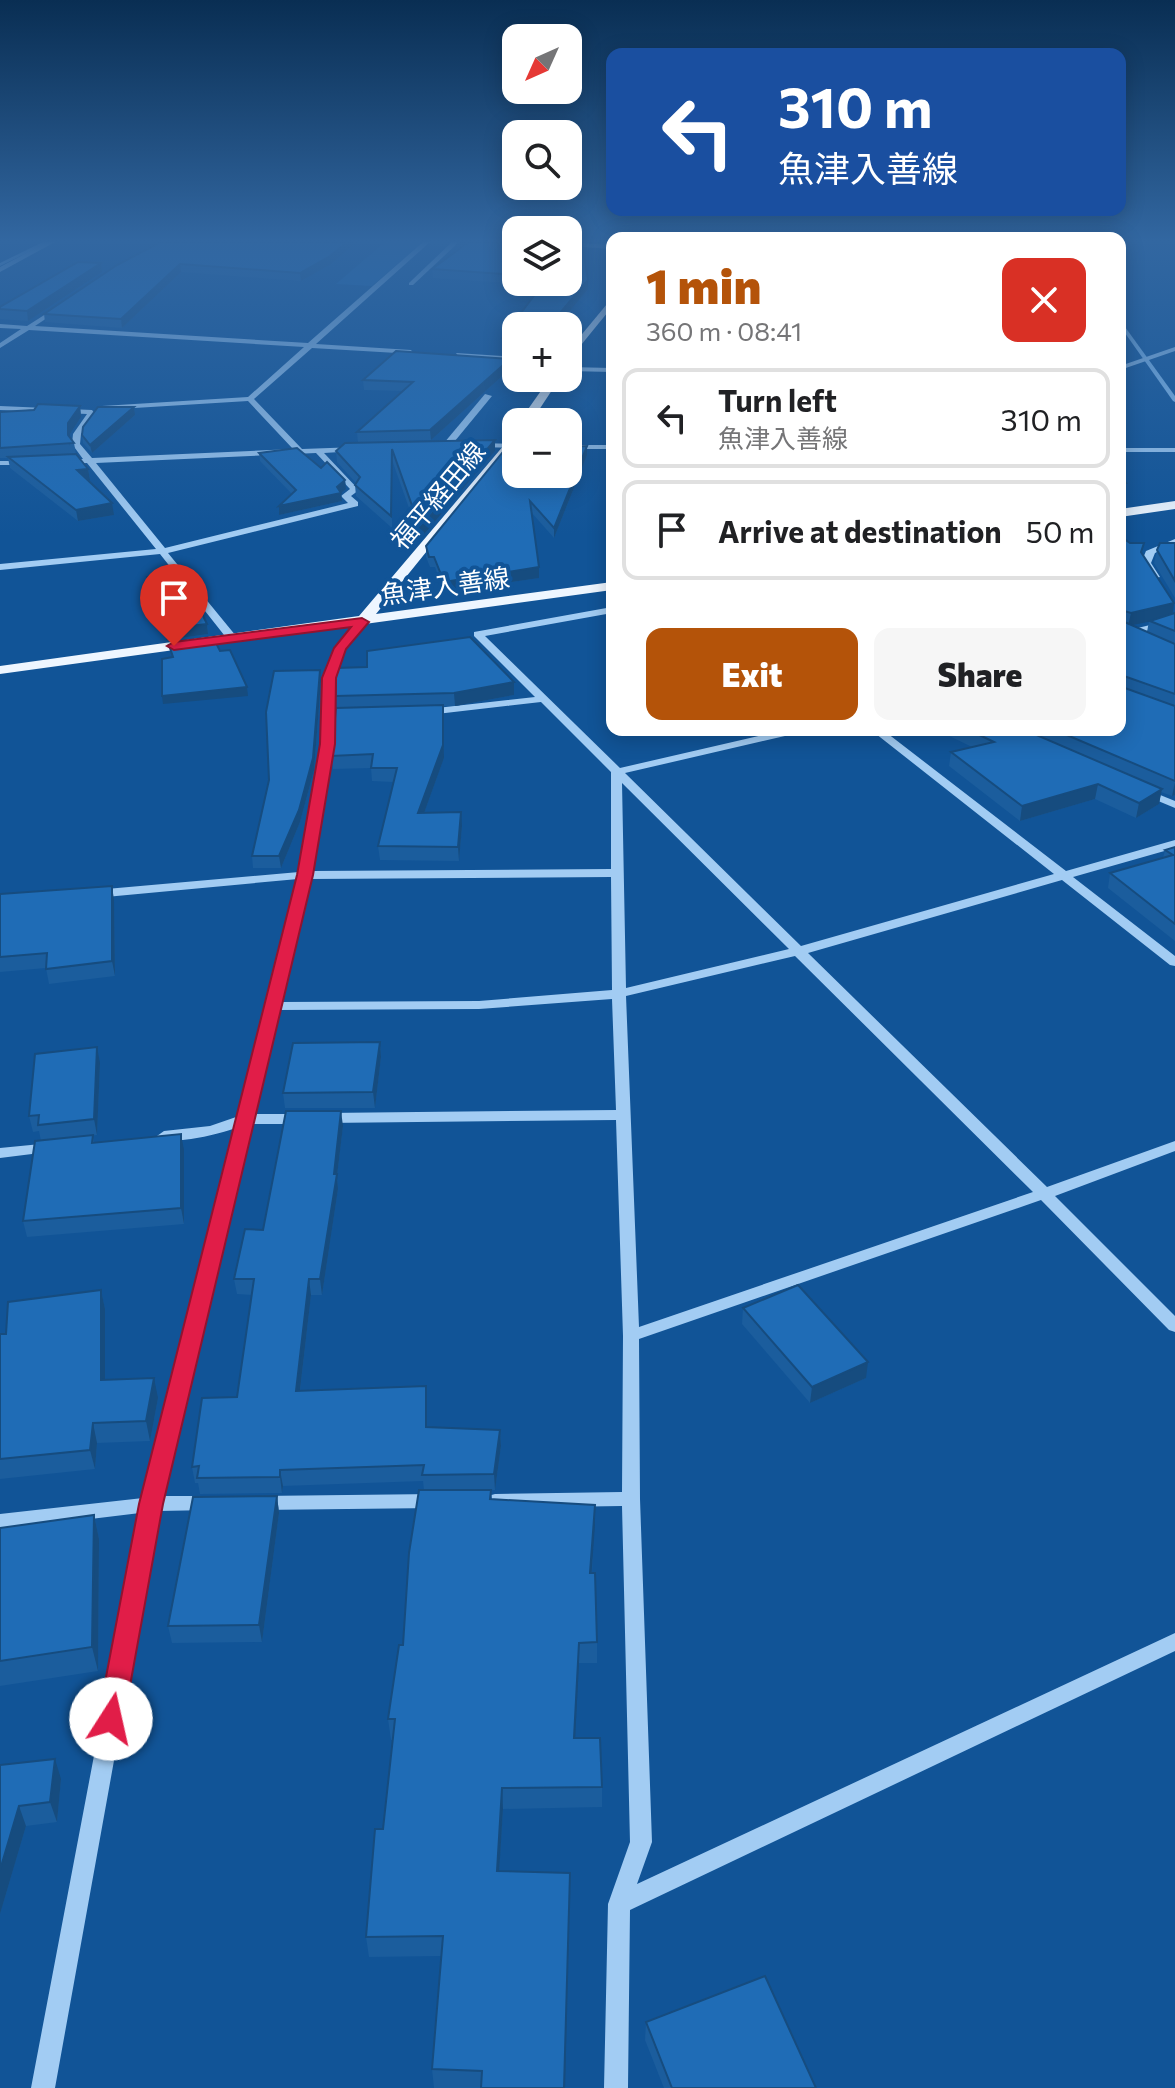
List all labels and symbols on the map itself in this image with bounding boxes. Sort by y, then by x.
north arrow [502,24,582,104]
street label: 福平経田線 [383,435,491,555]
street label: 魚津入善線 [378,561,512,609]
pin [140,564,208,646]
position arrow [69,1677,153,1761]

